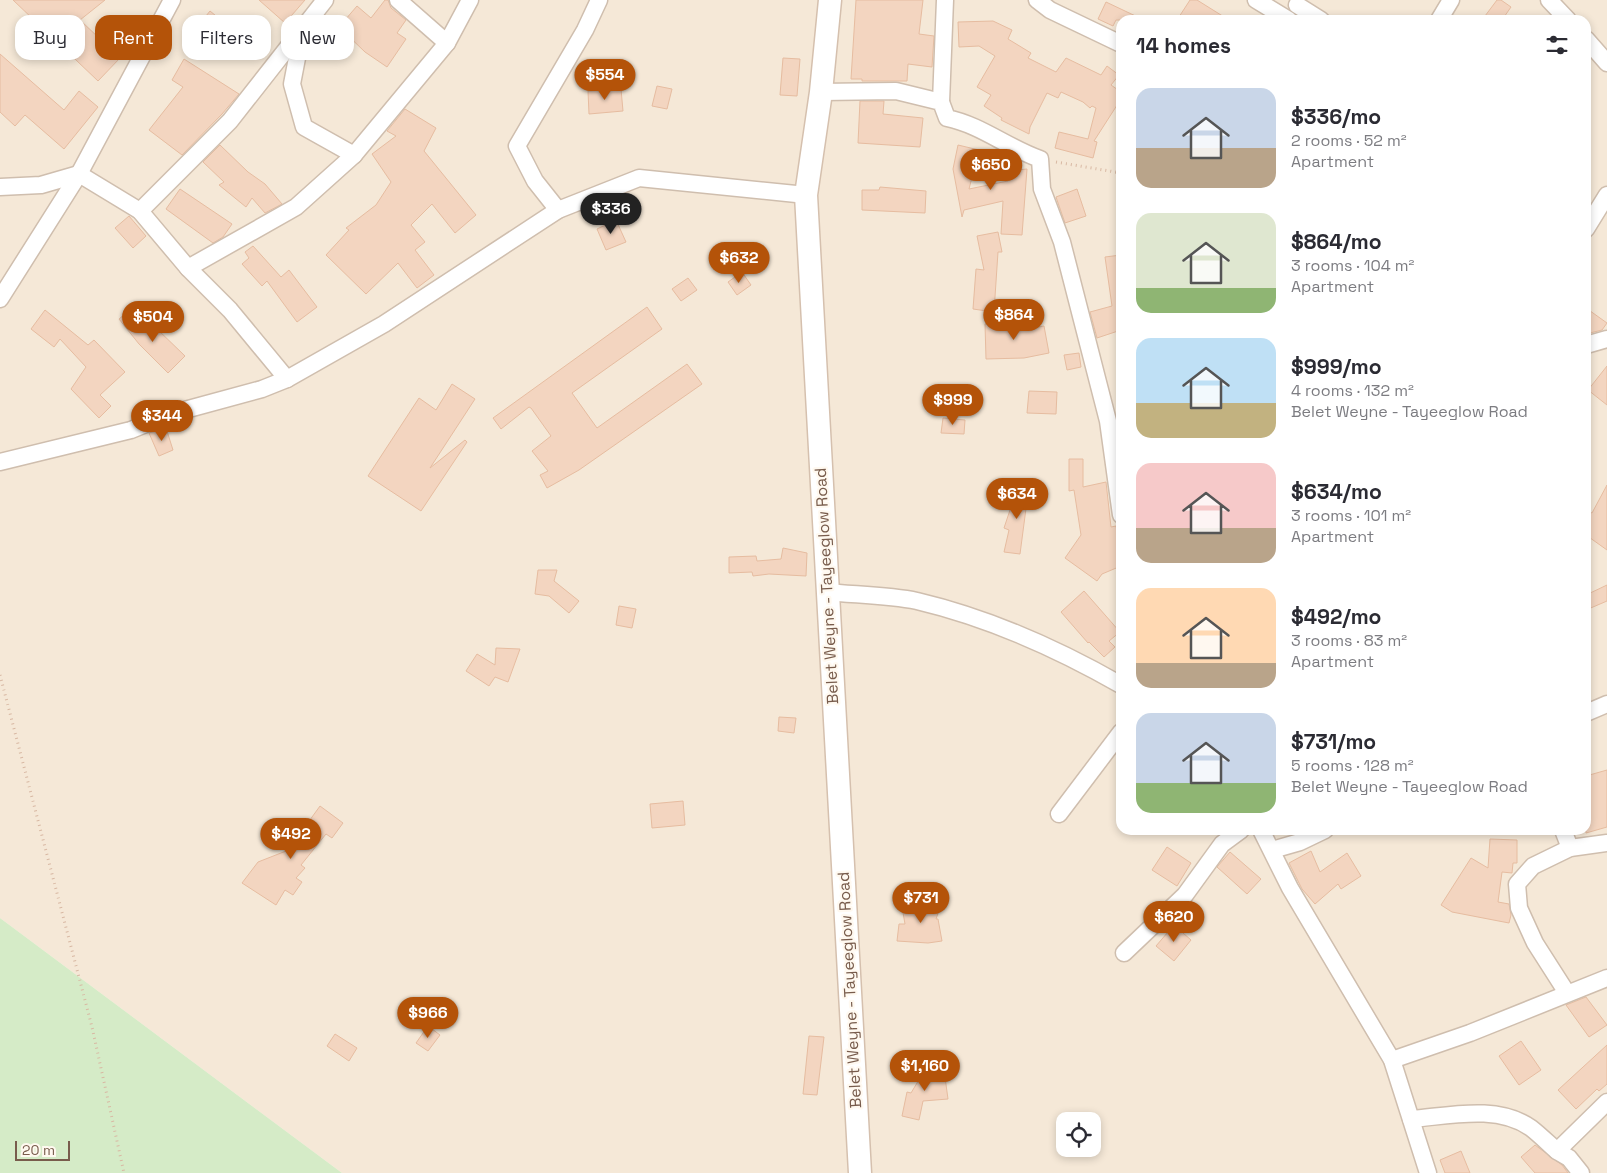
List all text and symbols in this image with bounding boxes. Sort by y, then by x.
chip: Buy [15,15,85,60]
chip: Rent [95,15,172,60]
chip: Filters [182,15,271,60]
chip: New [281,15,354,60]
icon: filters [1543,31,1571,59]
text: 14 homes [1136,32,1231,59]
pin: $554 [575,58,635,101]
text: $554 [585,64,625,85]
text: $336/mo [1291,103,1381,130]
icon: home [1176,108,1236,168]
text: 2 rooms · 52 m² [1291,130,1407,151]
pin: $650 [961,148,1021,191]
text: Apartment [1291,151,1374,172]
text: $650 [971,154,1011,175]
pin: $336 [581,192,641,235]
text: $336 [591,198,631,219]
text: $864/mo [1291,228,1382,255]
icon: home [1176,233,1236,293]
pin: $632 [709,242,769,284]
text: $632 [720,247,758,268]
text: 3 rooms · 104 m² [1291,255,1414,276]
text: Apartment [1291,276,1374,297]
pin: $864 [984,298,1044,341]
pin: $504 [123,300,183,343]
text: $864 [994,304,1034,325]
text: $504 [133,306,173,327]
text: $999/mo [1291,353,1382,380]
icon: home [1176,358,1236,418]
text: 4 rooms · 132 m² [1291,380,1414,401]
pin: $999 [923,384,983,426]
text: $999 [933,389,973,410]
pin: $344 [132,400,192,442]
text: Belet Weyne - Tayeeglow Road [1291,401,1528,422]
text: $344 [142,405,182,426]
street label: Belet Weyne - Tayeeglow Road [810,467,843,705]
pin: $634 [987,478,1047,520]
text: $634/mo [1291,478,1382,505]
text: $634 [997,483,1037,504]
icon: home [1176,483,1236,543]
text: 3 rooms · 101 m² [1291,505,1411,526]
text: Apartment [1291,526,1374,547]
text: $492/mo [1291,603,1381,630]
icon: home [1176,608,1236,668]
text: 3 rooms · 83 m² [1291,630,1407,651]
text: Apartment [1291,651,1374,672]
text: $731/mo [1291,728,1376,755]
icon: home [1176,733,1236,793]
text: 5 rooms · 128 m² [1291,755,1414,776]
text: Belet Weyne - Tayeeglow Road [1291,776,1528,797]
pin: $492 [261,818,321,860]
text: $492 [271,823,311,844]
street label: Belet Weyne - Tayeeglow Road [833,871,866,1109]
pin: $731 [891,882,951,924]
text: $731 [903,887,939,908]
pin: $620 [1144,900,1204,943]
text: $620 [1154,906,1194,927]
pin: $966 [398,996,458,1039]
text: $966 [408,1002,448,1023]
pin: $1,160 [884,1050,966,1092]
text: $1,160 [901,1055,949,1076]
map controls [1056,1112,1101,1157]
button: locate [1056,1112,1101,1157]
scale bar [15,1138,70,1161]
text: 20 m [22,1141,55,1159]

